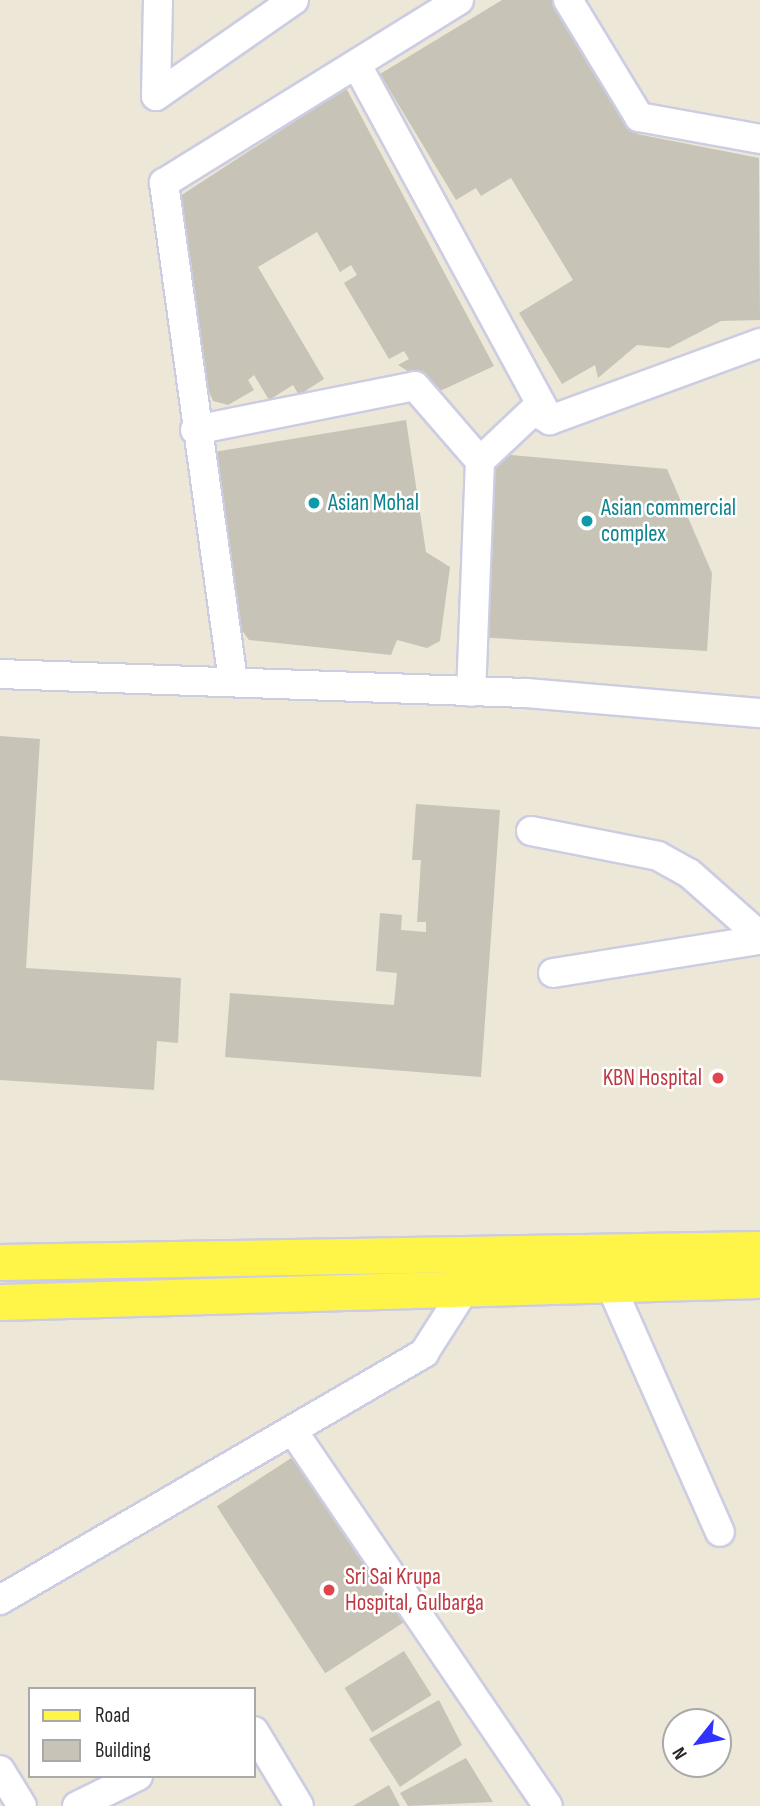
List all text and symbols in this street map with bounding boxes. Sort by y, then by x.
place label: Asian Mohal [328,489,419,517]
place label: Asian commercial complex [601,494,736,548]
marker: Asian Mohal [306,495,322,511]
marker: Asian commercial complex [579,513,595,529]
place label: KBN Hospital [603,1064,702,1092]
marker: KBN Hospital [708,1068,728,1088]
place label: Sri Sai Krupa Hospital, Gulbarga [345,1563,484,1617]
marker: Sri Sai Krupa Hospital, Gulbarga [319,1580,339,1600]
legend [28,1687,256,1778]
text: Road [95,1703,130,1728]
north arrow [662,1708,732,1778]
text: Building [95,1738,151,1763]
text: N [668,1743,693,1763]

